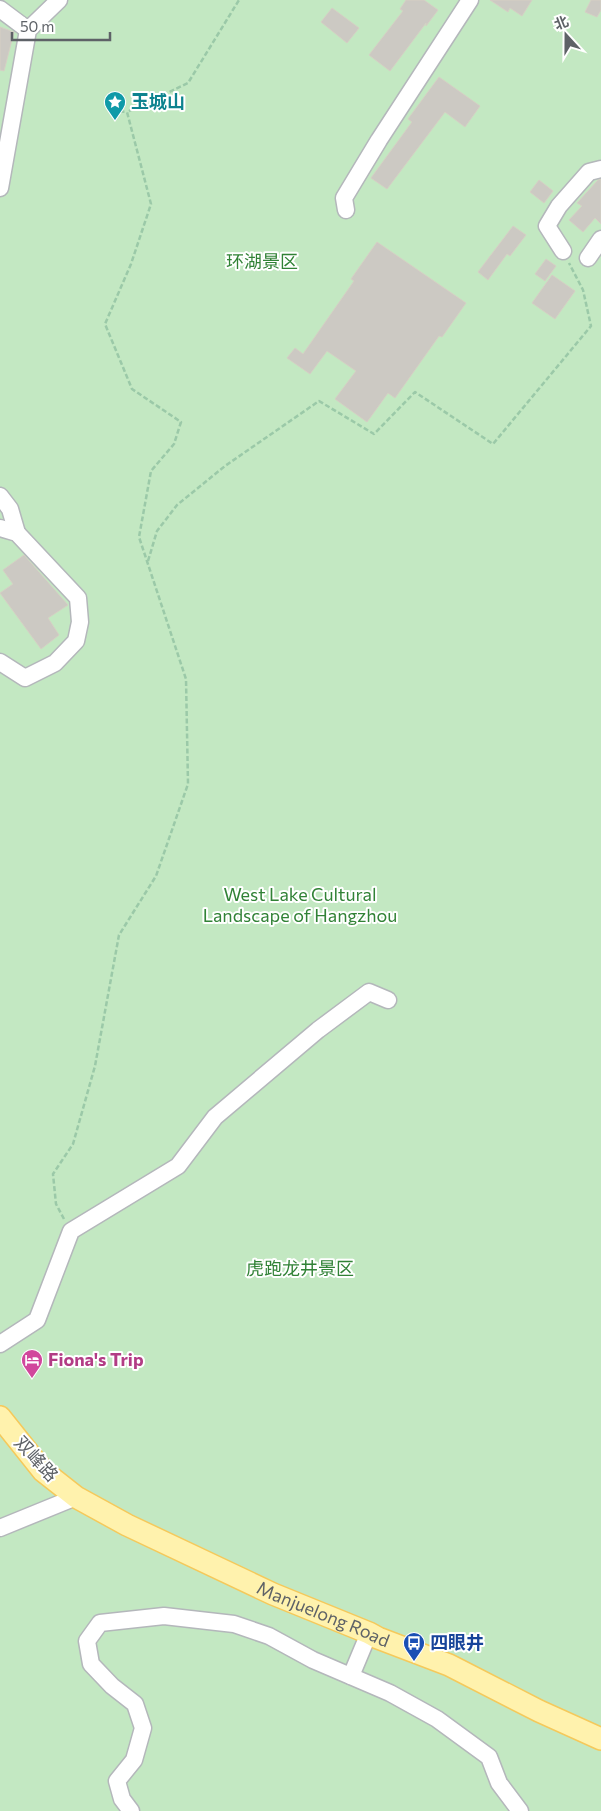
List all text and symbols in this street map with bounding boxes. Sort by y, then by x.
scale bar [12,10,110,42]
north arrow [541,10,591,60]
text: 北 [552,12,571,33]
text: 50 m [20,17,54,35]
place icon: 玉城山 [103,90,127,121]
place label: 玉城山 [131,90,185,112]
park label: 环湖景区 [226,250,298,272]
park label: West Lake Cultural Landscape of Hangzhou [203,883,397,926]
park label: 虎跑龙井景区 [246,1257,354,1279]
hotel icon: Fiona's Trip [20,1348,44,1379]
place label: Fiona's Trip [48,1348,144,1370]
street label: 双峰路 [10,1431,63,1486]
street label: Manjuelong Road [254,1576,393,1651]
bus stop icon: 四眼井 [402,1631,426,1662]
place label: 四眼井 [430,1631,484,1653]

